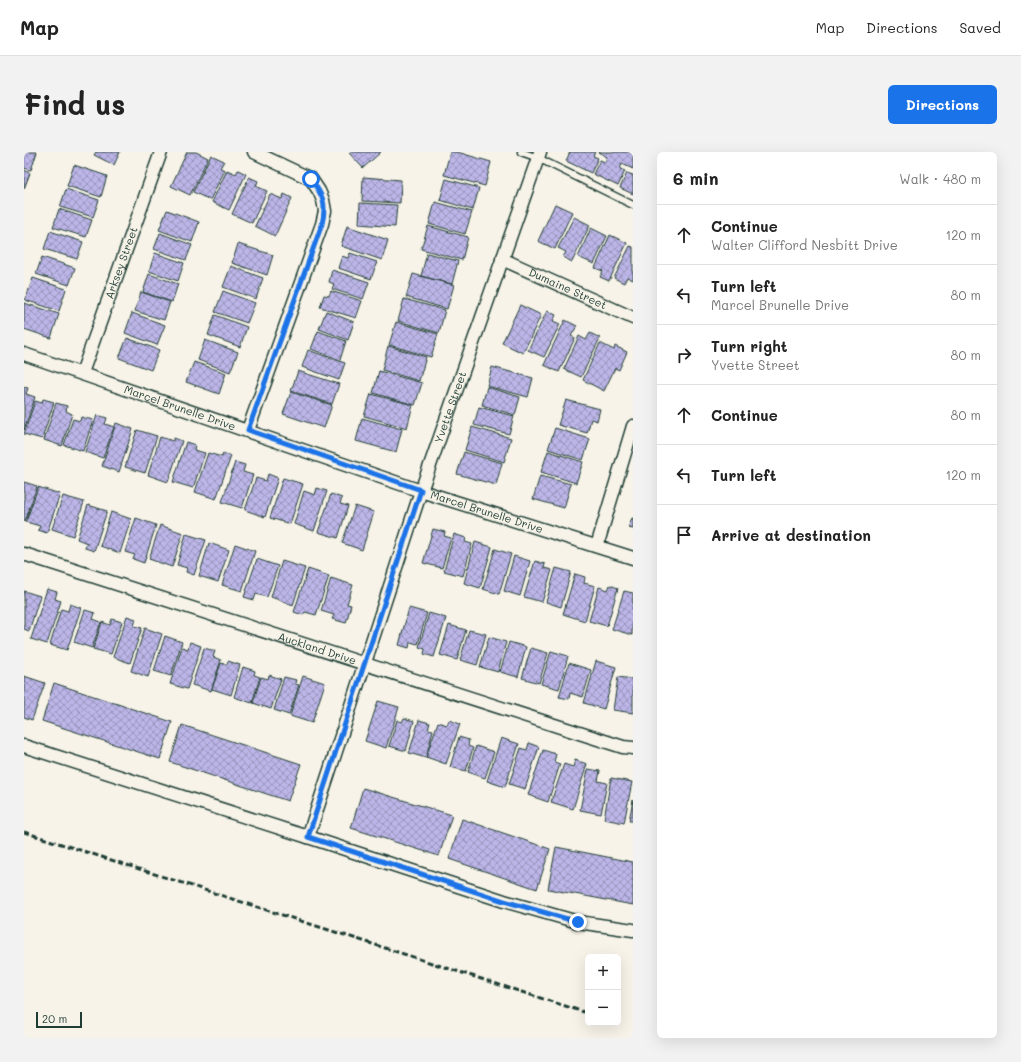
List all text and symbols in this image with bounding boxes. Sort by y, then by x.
text: Map [20,15,59,40]
text: Map [816,18,844,37]
text: Directions [866,18,937,37]
text: Saved [959,18,1001,37]
button: Directions [888,85,997,124]
text: Find us [24,86,125,122]
text: 6 min [673,167,718,189]
route start [302,170,320,188]
text: Walk · 480 m [899,170,981,187]
text: Continue [711,216,778,236]
street label: Arksey Street [101,224,141,301]
icon: ahead [673,224,695,246]
text: 120 m [945,226,981,243]
text: Walter Clifford Nesbitt Drive [711,236,898,253]
street label: Dumaine Street [526,264,609,312]
text: Turn left [711,276,776,296]
icon: left [673,284,695,306]
text: 80 m [951,286,981,303]
text: Marcel Brunelle Drive [711,296,849,313]
text: Turn right [711,336,788,356]
icon: right [673,344,695,366]
text: 80 m [951,346,981,363]
text: Yvette Street [711,356,799,373]
street label: Yvette Street [430,369,469,445]
street label: Marcel Brunelle Drive [122,381,238,434]
icon: ahead [673,404,695,426]
text: Continue [711,405,778,425]
text: 80 m [951,406,981,423]
icon: left [673,464,695,486]
text: Turn left [711,465,776,485]
text: 120 m [945,466,981,483]
street label: Marcel Brunelle Drive [429,487,545,536]
icon: arrive [673,524,695,546]
text: Arrive at destination [711,525,871,545]
street label: Auckland Drive [276,628,358,668]
route end [569,913,587,931]
map controls [585,954,621,1026]
button: + [585,954,621,990]
button: − [585,990,621,1026]
scale bar [36,1010,82,1029]
text: 20 m [42,1011,67,1026]

